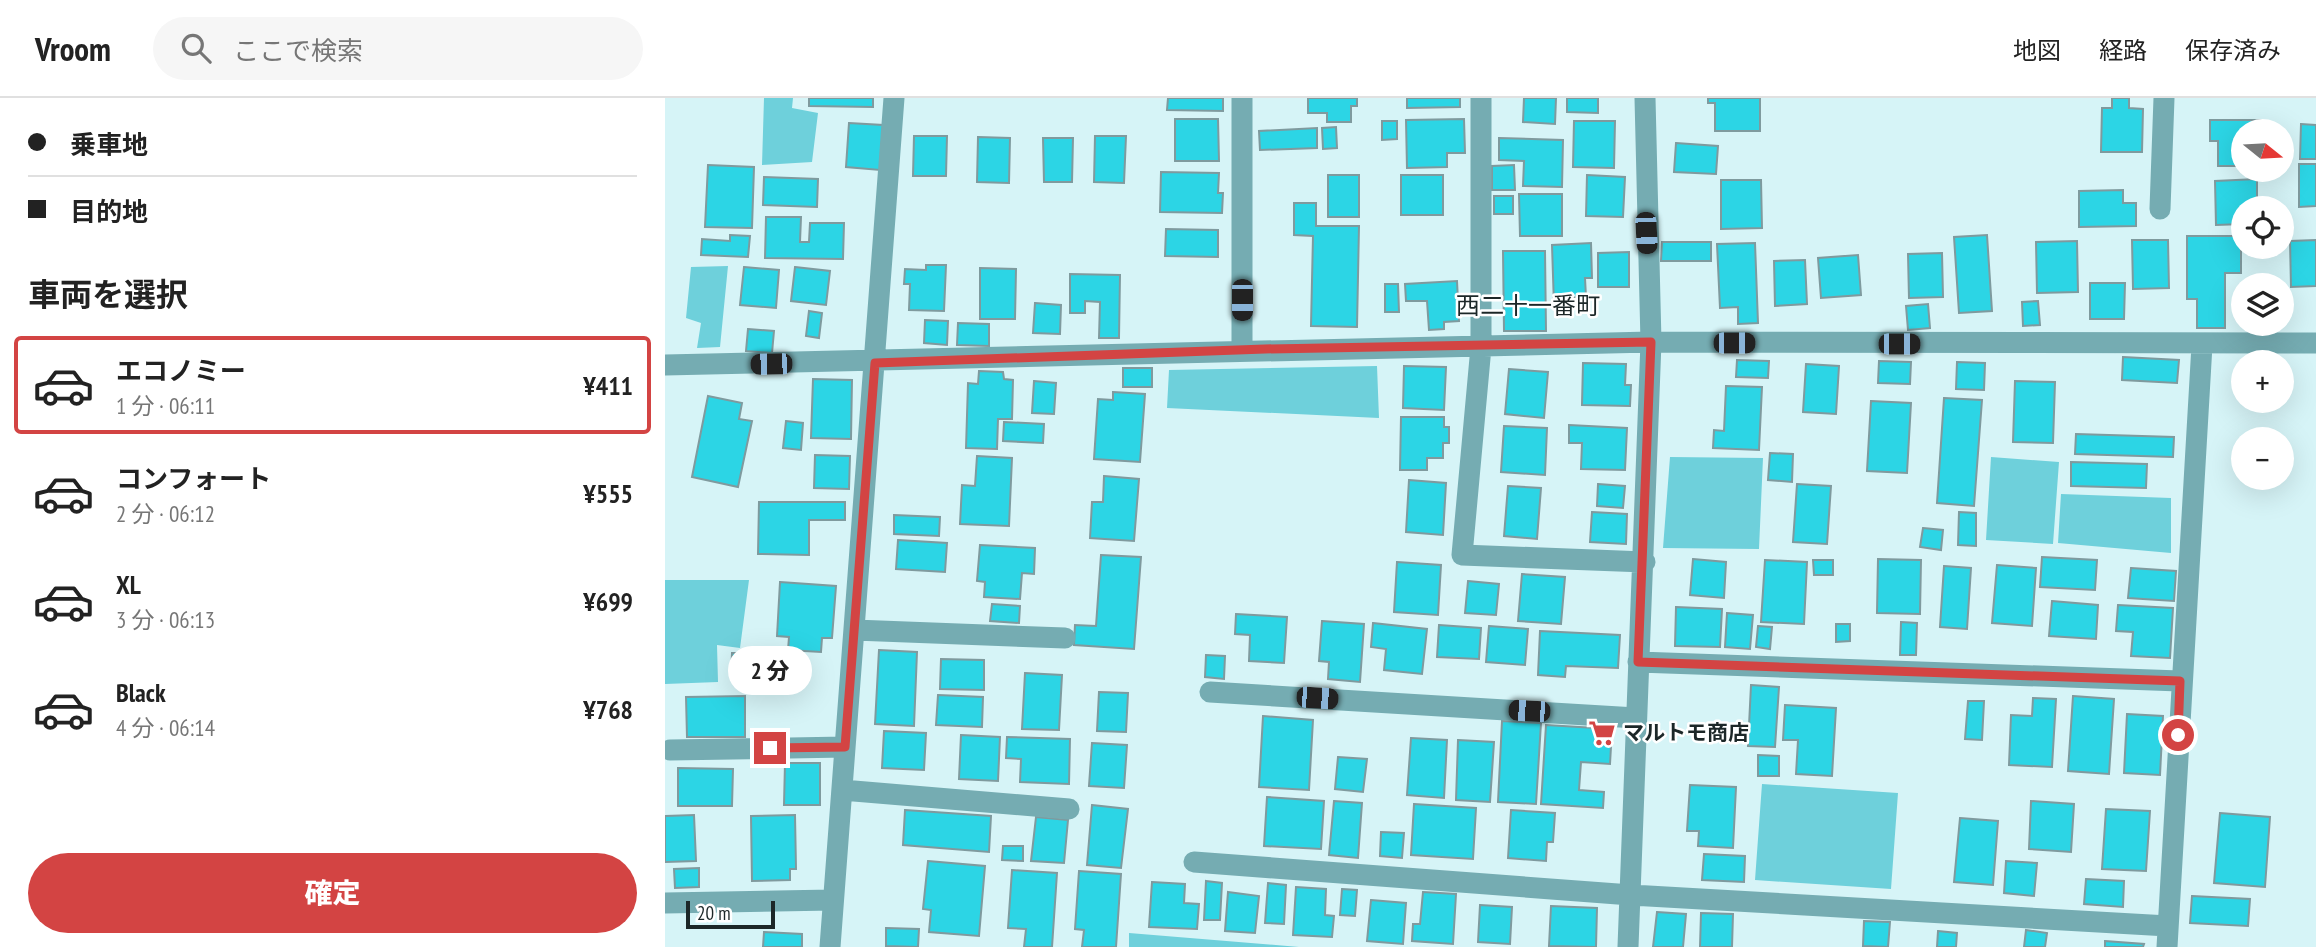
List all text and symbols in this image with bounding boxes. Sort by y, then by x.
search box [153,17,643,80]
text: Vroom [35,27,111,70]
icon: search [177,29,215,67]
text: ここで検索 [233,34,363,67]
text: 地図 [2013,35,2061,66]
text: 経路 [2099,35,2147,66]
text: 保存済み [2185,35,2281,66]
north arrow [2231,119,2294,182]
map controls [2231,119,2294,490]
text: 乗車地 [70,128,148,161]
text: 目的地 [70,195,148,228]
button: locate [2231,196,2294,259]
car [1635,211,1658,255]
text: 車両を選択 [28,273,188,315]
button: layers [2231,273,2294,336]
car [1232,279,1253,321]
district label: 西二十一番町 [1456,290,1600,321]
car [1714,333,1756,354]
car [1879,334,1921,355]
button: + [2231,350,2294,413]
car [750,353,793,375]
icon: car [32,354,95,417]
text: エコノミー [116,354,246,387]
text: ¥411 [583,369,633,402]
text: 1 分 · 06:11 [116,391,215,420]
button: − [2231,427,2294,490]
icon: car [32,462,95,525]
text: コンフォート [116,462,271,495]
text: ¥555 [583,477,633,510]
text: 2 分 · 06:12 [116,499,215,528]
text: XL [116,568,141,601]
icon: car [32,570,95,633]
text: ¥699 [583,585,633,618]
text: 3 分 · 06:13 [116,605,215,634]
callout: 2 分 [728,646,812,696]
text: 2 分 [751,656,789,685]
text: Black [116,676,166,709]
icon: car [32,678,95,741]
car [1296,686,1339,710]
text: ¥768 [583,693,633,726]
car [1508,699,1551,723]
text: 4 分 · 06:14 [116,713,215,742]
supermarket icon: マルトモ商店 [1587,718,1617,748]
place label: マルトモ商店 [1623,719,1749,746]
route start [2162,719,2194,751]
route end [754,732,786,764]
button: 確定 [28,853,637,933]
scale bar [686,898,775,930]
text: 20 m [697,901,731,925]

